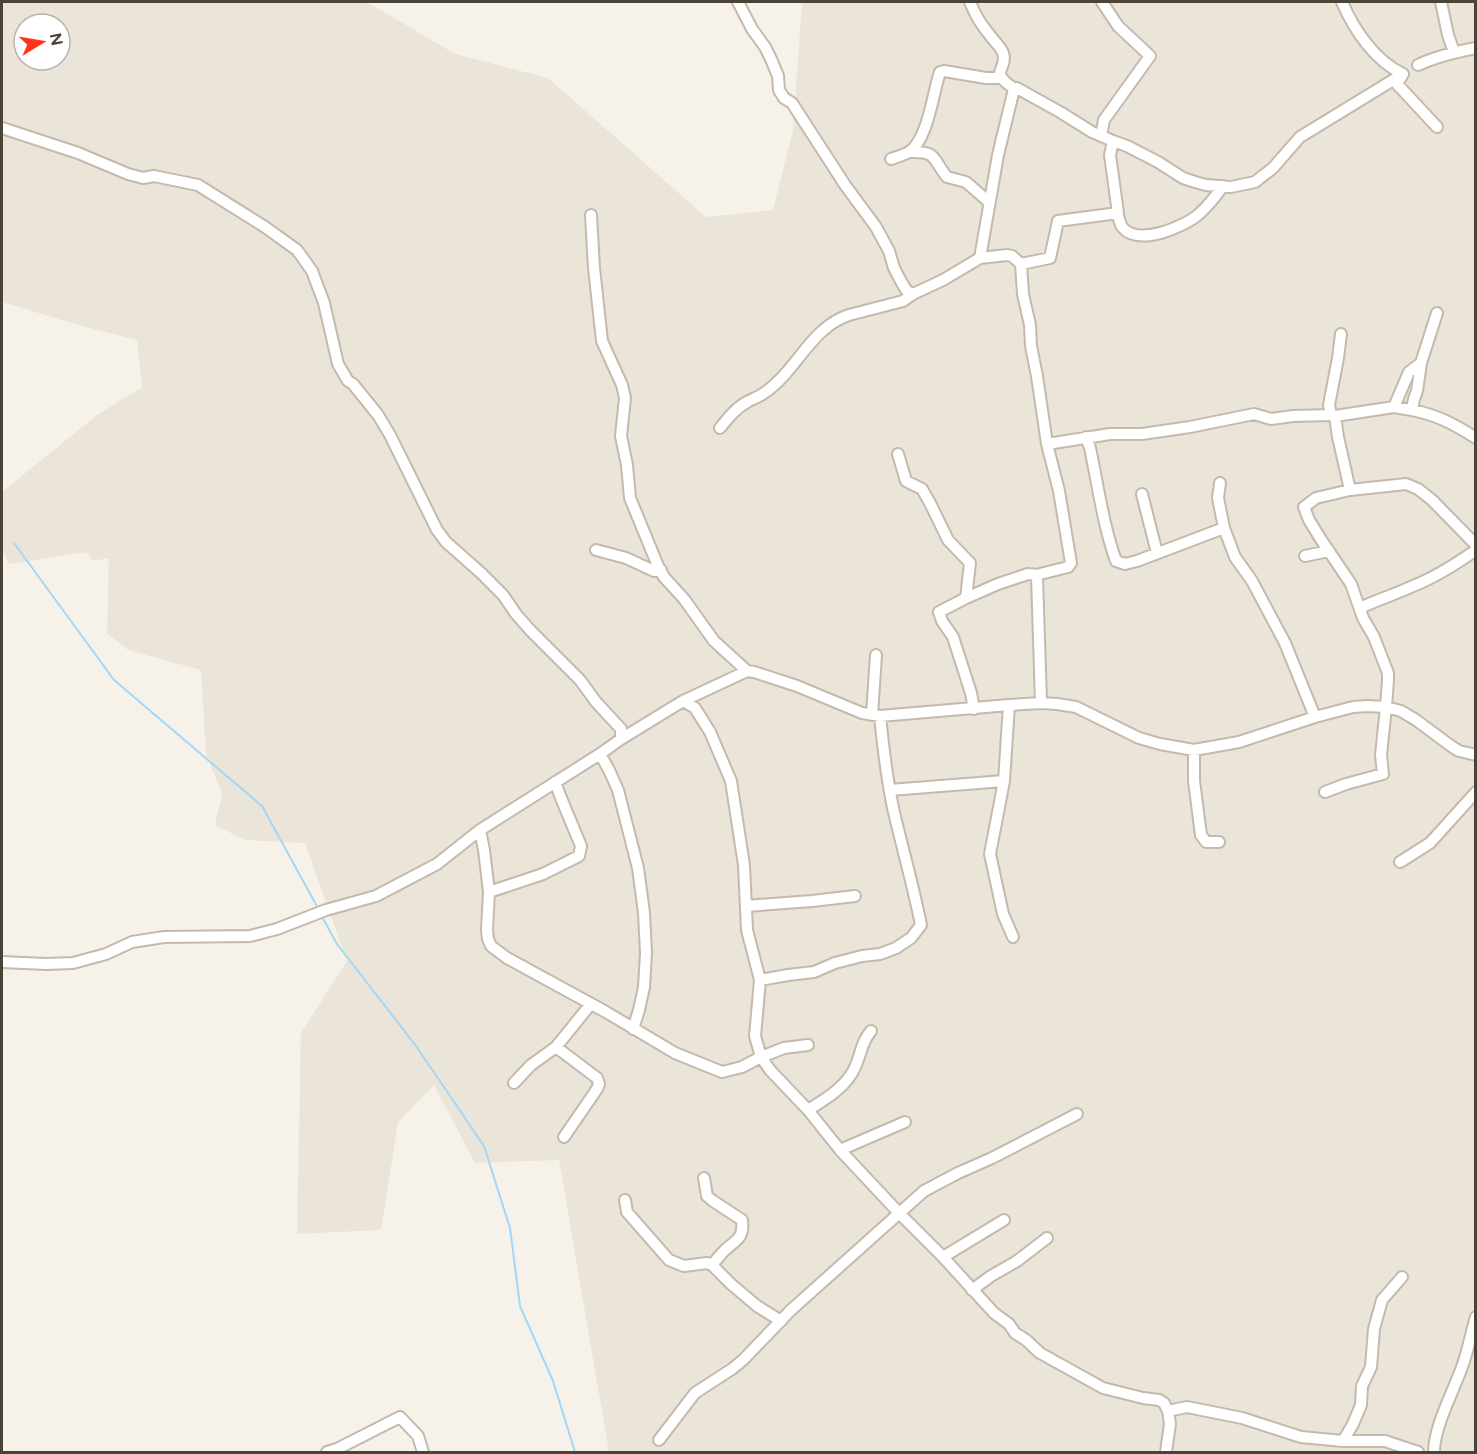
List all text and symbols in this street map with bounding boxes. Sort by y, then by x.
north arrow [12,12,72,72]
text: N [46,31,67,47]

